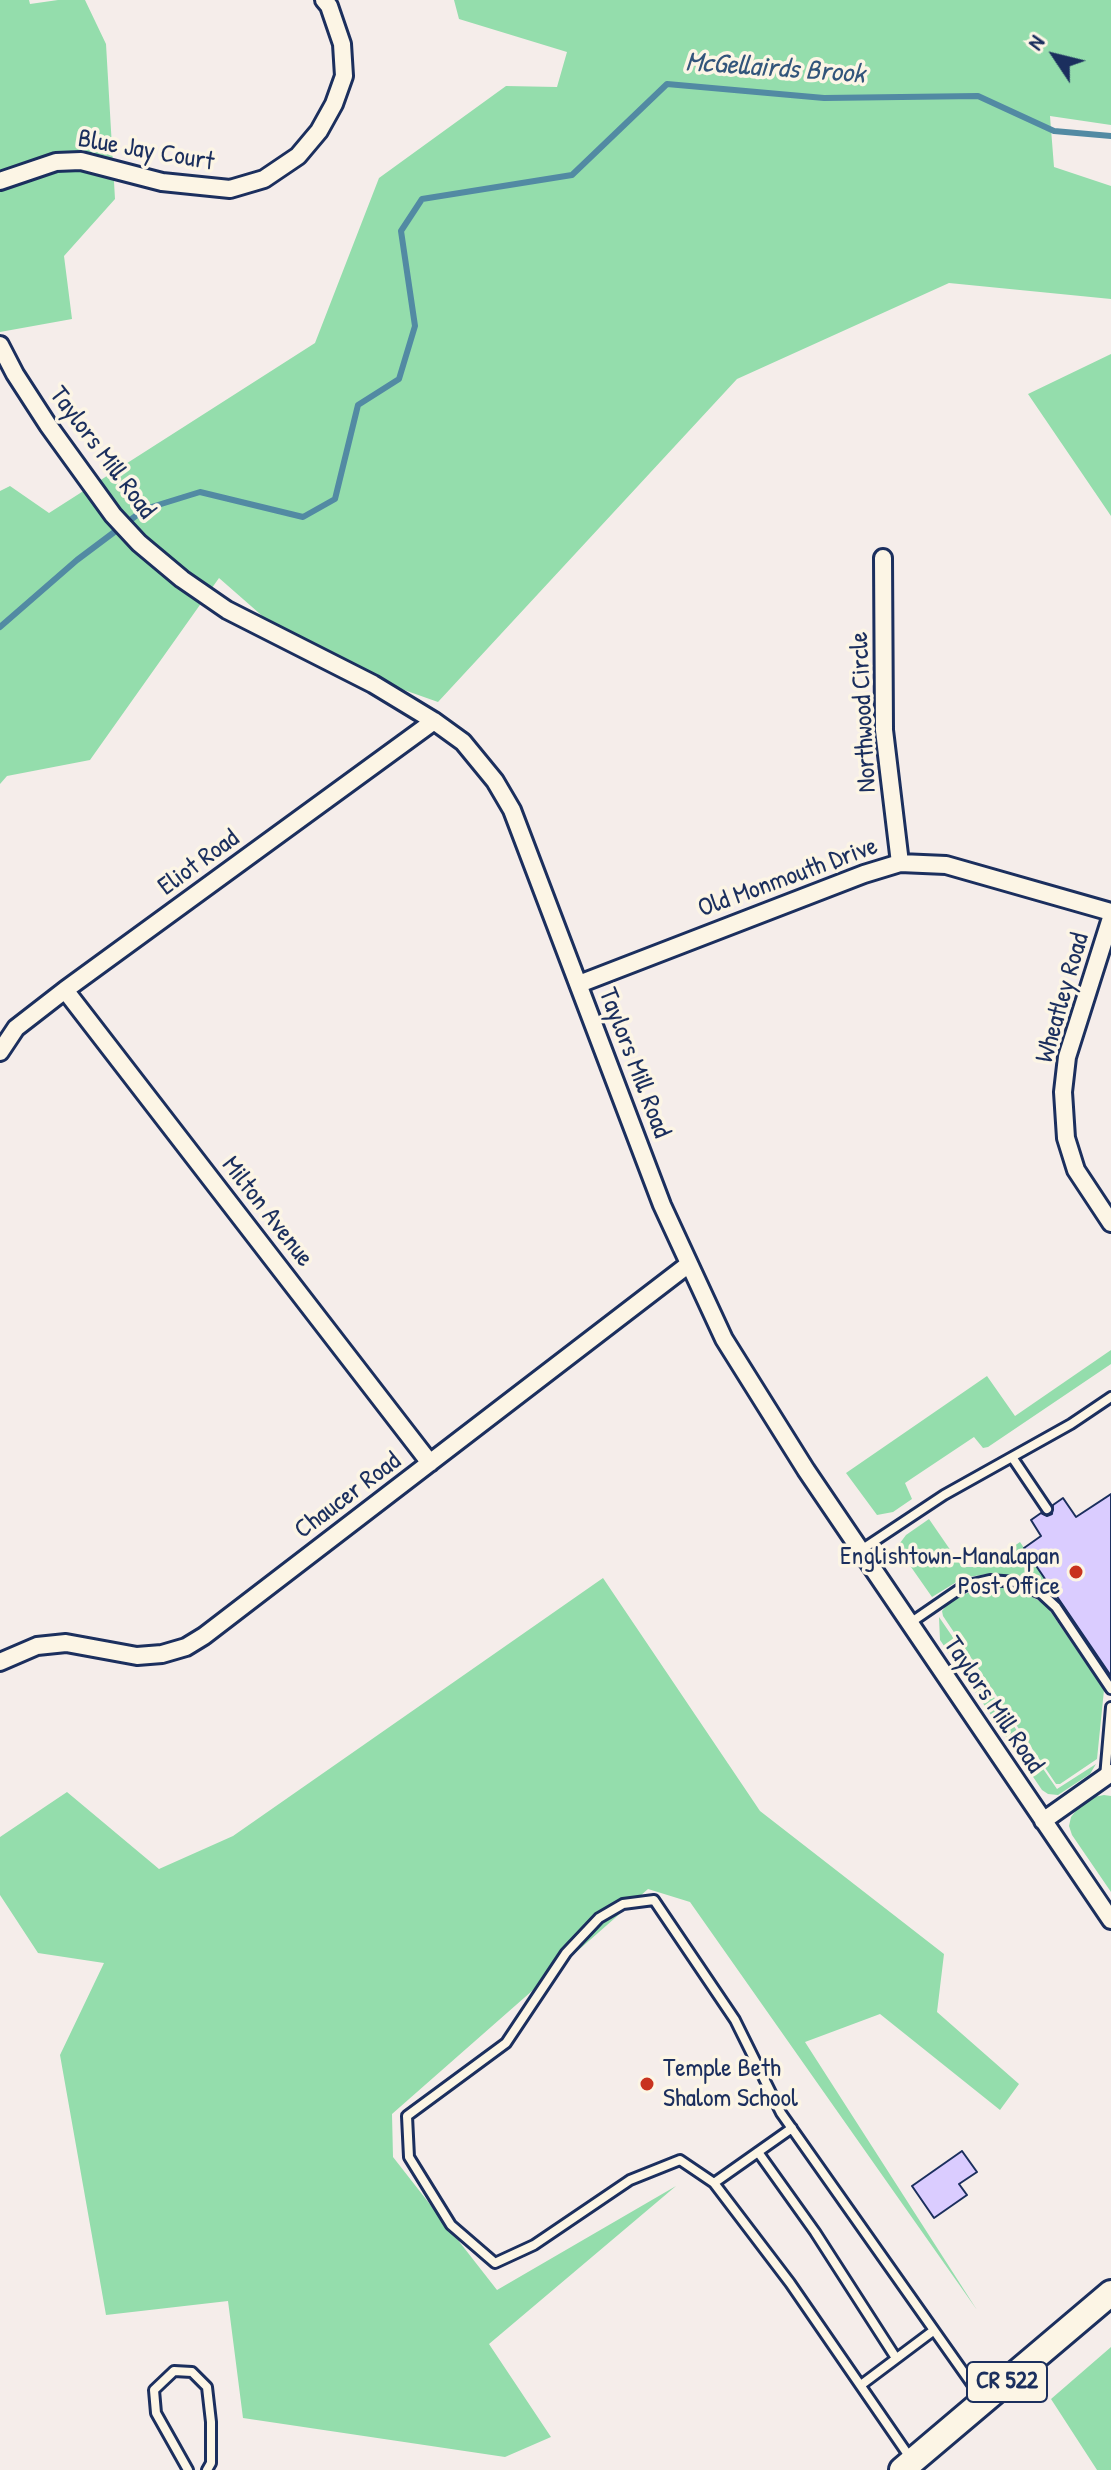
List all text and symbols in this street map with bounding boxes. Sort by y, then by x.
north arrow [1015,16,1095,96]
text: N [1020,29,1051,56]
water label: McGellairds Brook [684,46,866,92]
street label: Blue Jay Court [75,124,217,178]
street label: Taylors Mill Road [42,381,162,525]
street label: Northwood Circle [844,631,884,793]
street label: Eliot Road [153,823,245,903]
street label: Old Monmouth Drive [694,831,882,925]
street label: Wheatley Road [1030,930,1096,1066]
street label: Taylors Mill Road [591,984,677,1142]
street label: Milton Avenue [214,1151,320,1273]
street label: Chaucer Road [289,1446,407,1546]
place label: Englishtown-Manalapan Post Office [840,1541,1060,1602]
marker: Englishtown-Manalapan Post Office [1067,1563,1085,1581]
street label: Taylors Mill Road [936,1631,1050,1779]
place label: Temple Beth Shalom School [663,2053,798,2114]
marker: Temple Beth Shalom School [638,2075,656,2093]
road number: CR 522 [967,2362,1047,2402]

